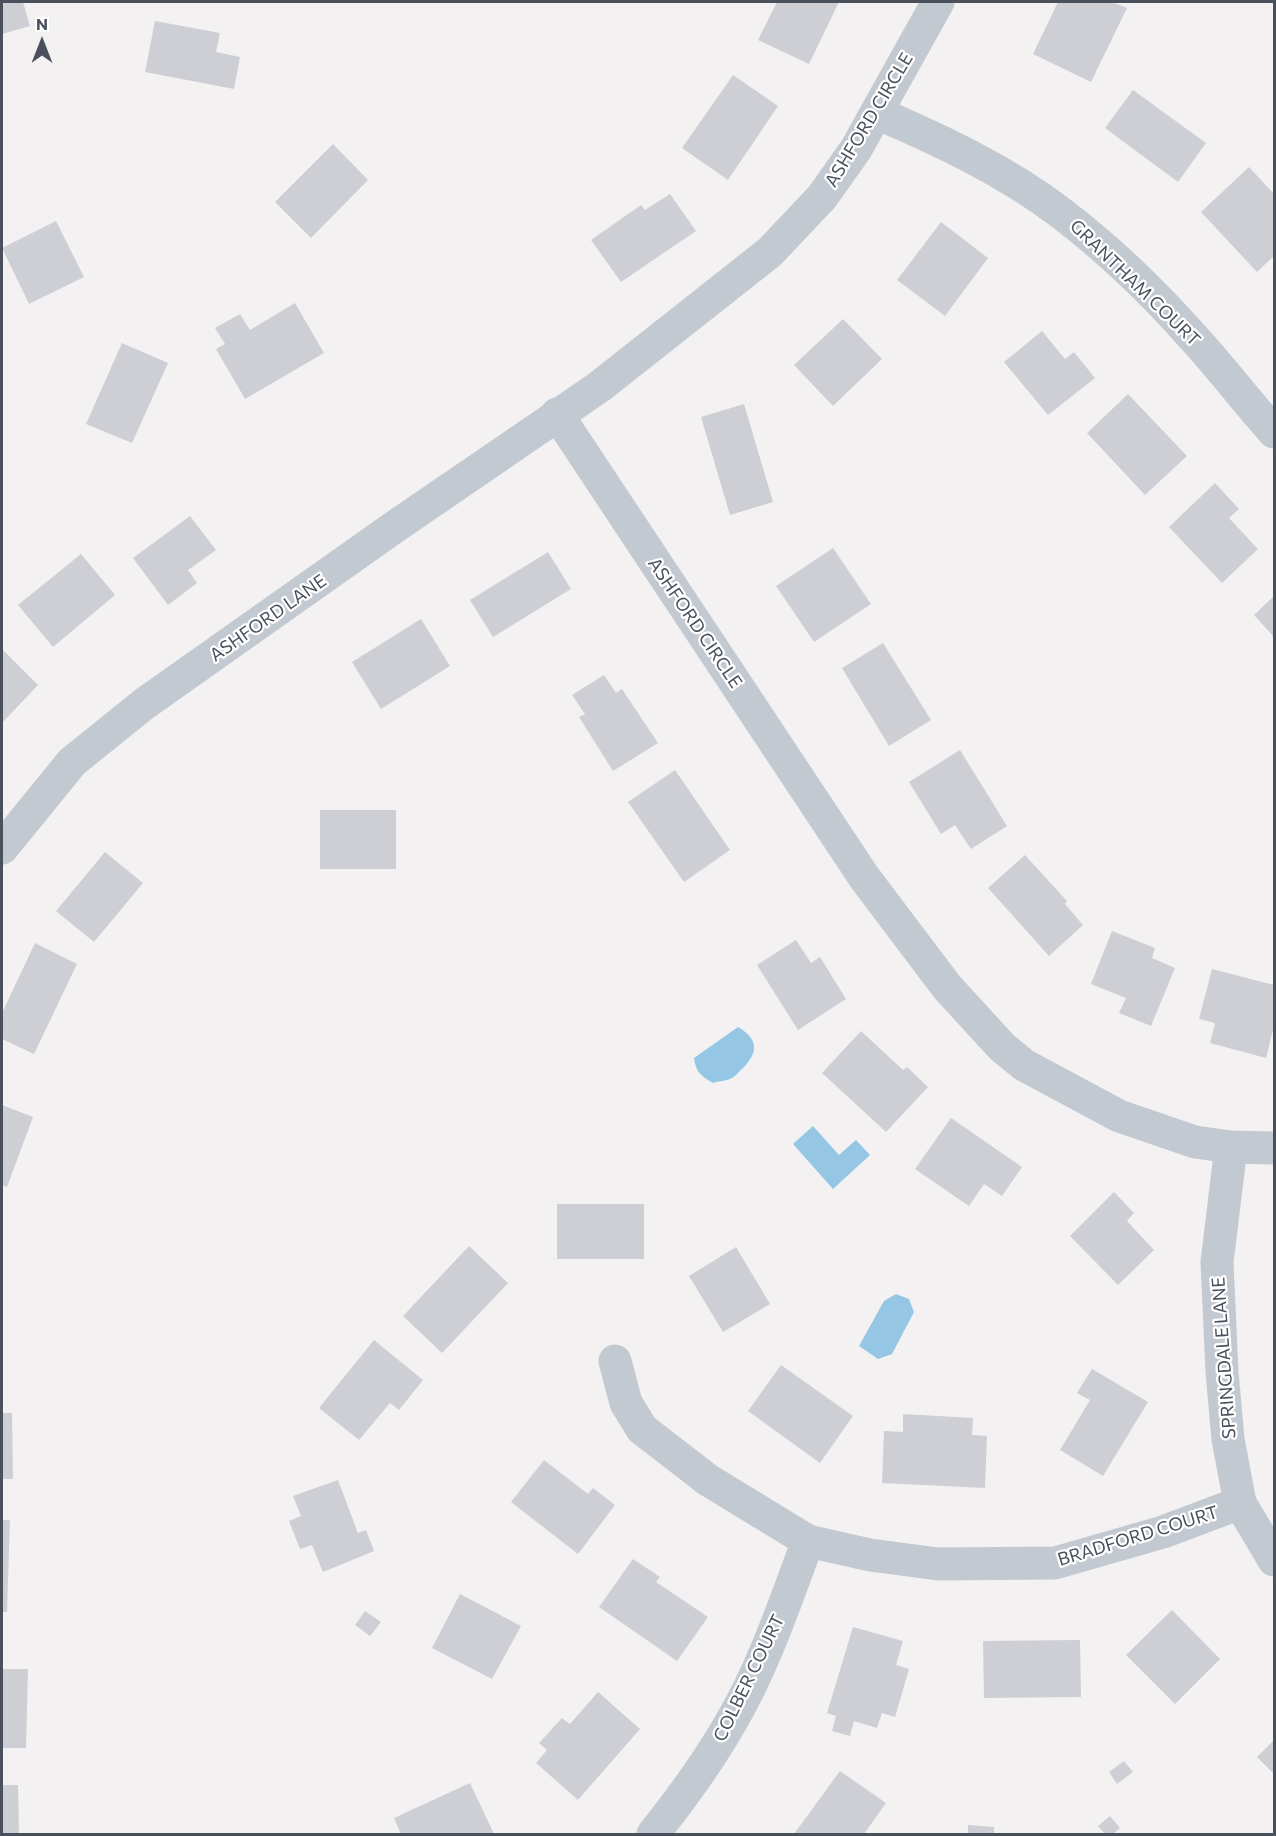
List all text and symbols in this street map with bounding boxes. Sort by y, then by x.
north arrow [12,12,72,72]
text: N [36,14,48,33]
street label: ASHFORD CIRCLE [820,49,918,191]
street label: GRANTHAM COURT [1065,215,1205,351]
street label: ASHFORD CIRCLE [643,554,747,692]
street label: ASHFORD LANE [206,570,330,666]
street label: SPRINGDALE LANE [1208,1276,1240,1440]
street label: BRADFORD COURT [1055,1501,1221,1571]
street label: COLBER COURT [709,1611,789,1745]

